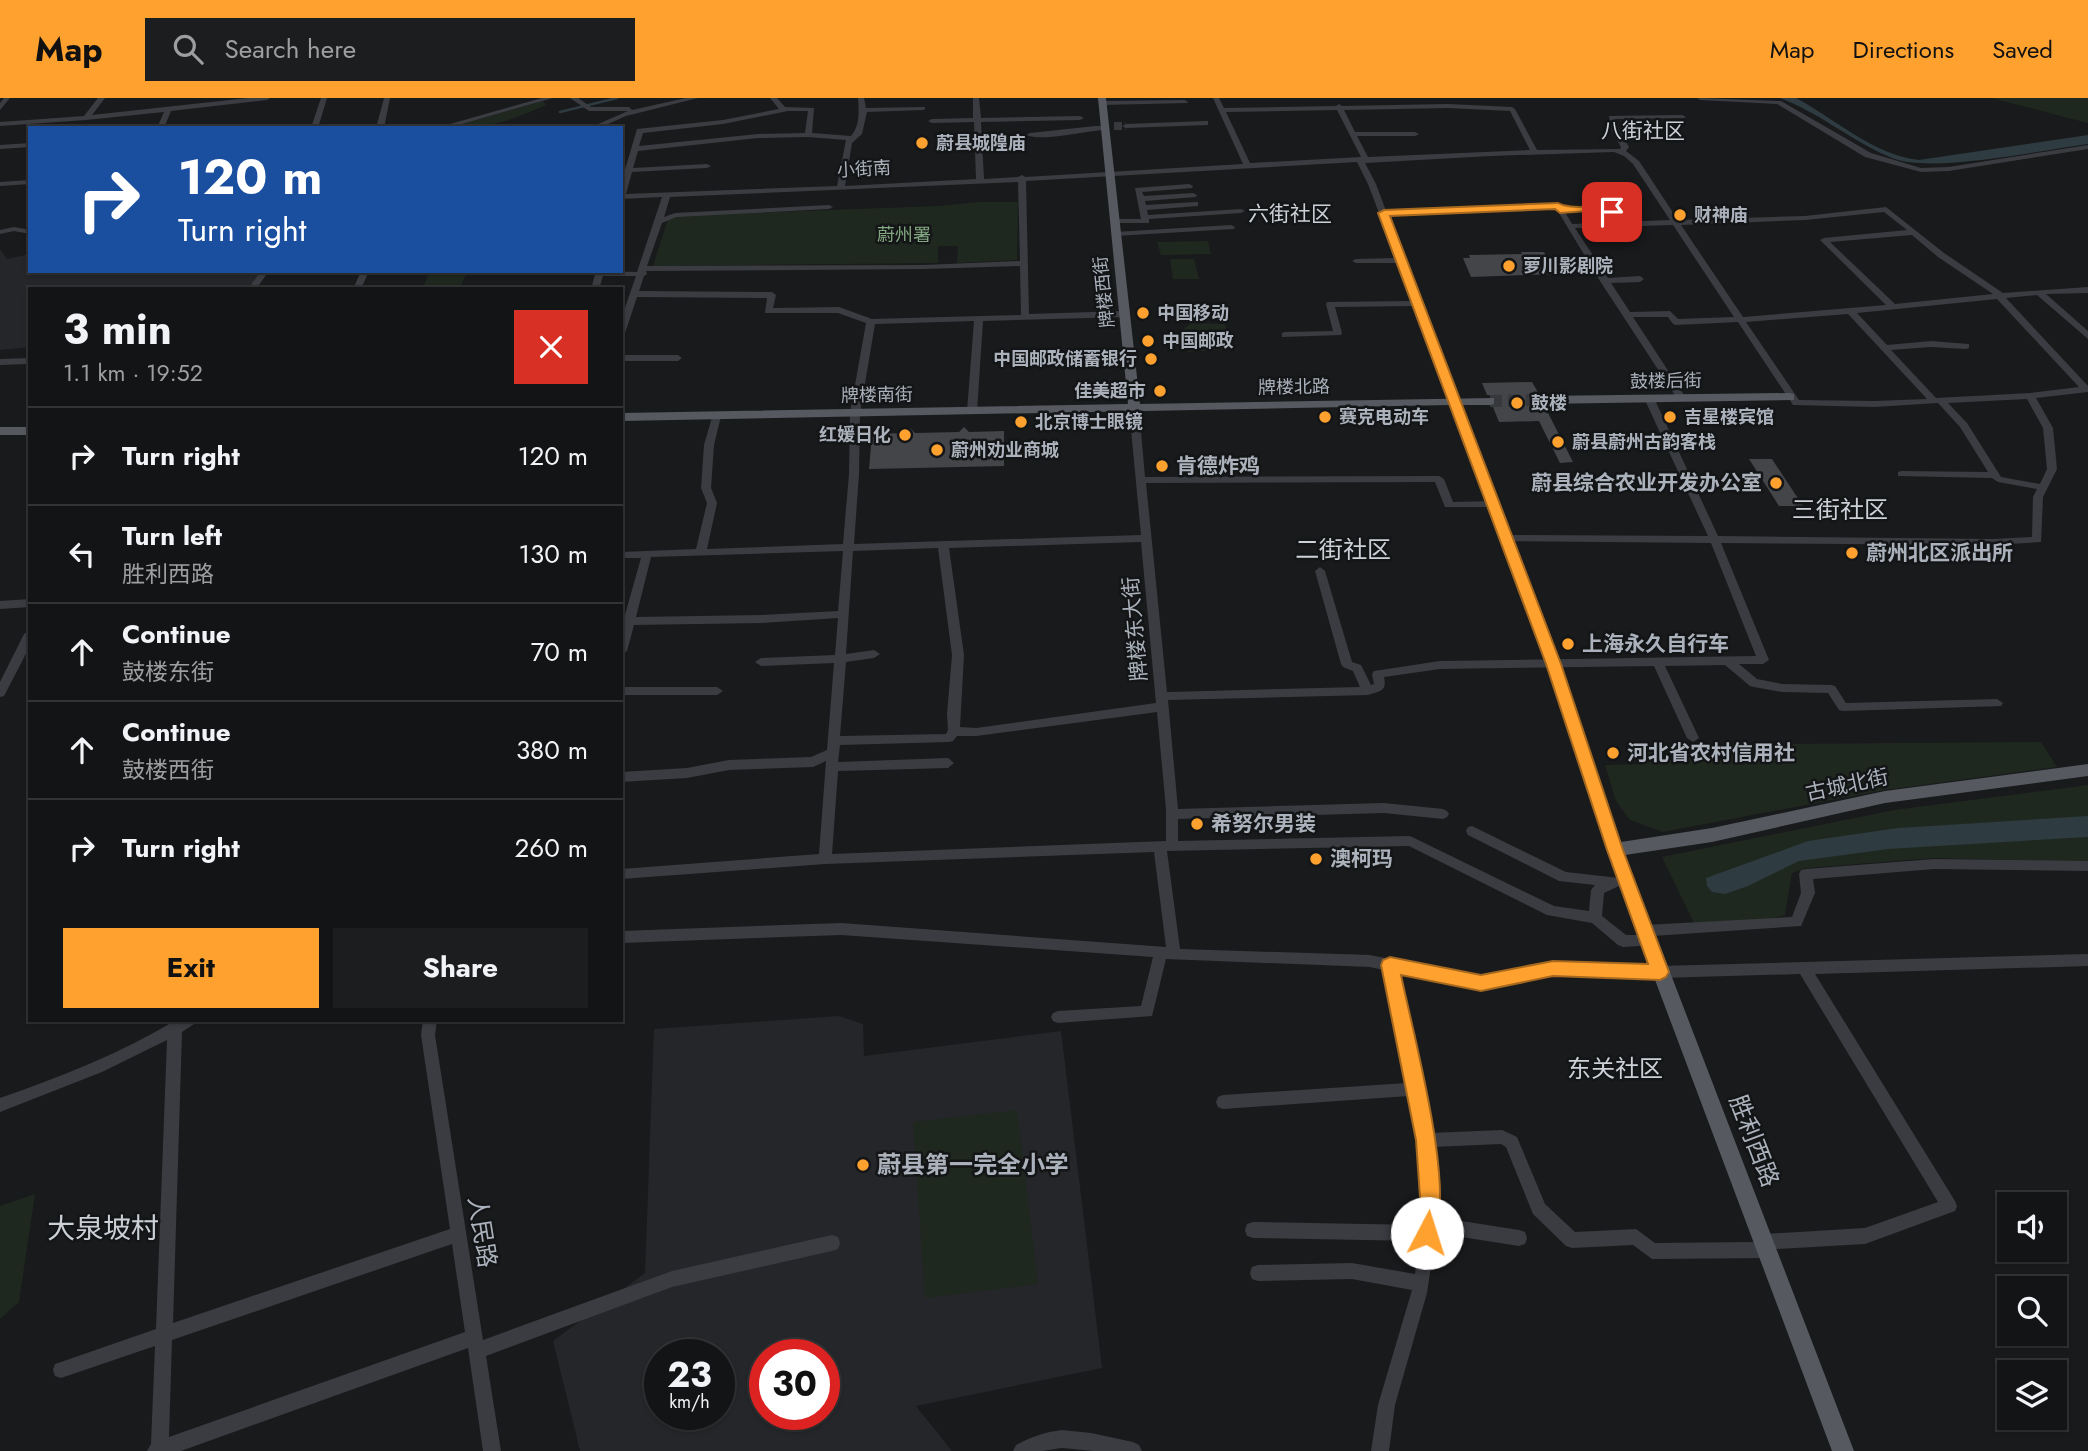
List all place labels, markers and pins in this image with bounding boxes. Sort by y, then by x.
place label: 蔚县城隍庙 [936,130,1026,156]
marker: 蔚县城隍庙 [914,135,930,151]
pin [1582,182,1642,242]
place label: 财神庙 [1694,202,1748,228]
marker: 财神庙 [1672,207,1688,223]
place label: 萝川影剧院 [1523,253,1613,279]
marker: 萝川影剧院 [1501,258,1517,274]
place label: 中国移动 [1157,300,1229,326]
marker: 中国移动 [1135,305,1151,321]
place label: 中国邮政 [1162,328,1234,354]
marker: 中国邮政 [1140,333,1156,349]
place label: 中国邮政储蓄银行 [993,346,1137,372]
marker: 中国邮政储蓄银行 [1143,351,1159,367]
place label: 佳美超市 [1074,378,1146,404]
marker: 佳美超市 [1152,383,1168,399]
place label: 鼓楼 [1531,390,1567,416]
marker: 鼓楼 [1509,395,1525,411]
place label: 赛克电动车 [1339,404,1429,430]
place label: 吉星楼宾馆 [1684,404,1774,430]
place label: 北京博士眼镜 [1035,409,1143,435]
marker: 赛克电动车 [1317,409,1333,425]
marker: 吉星楼宾馆 [1662,409,1678,425]
marker: 北京博士眼镜 [1013,414,1029,430]
place label: 红媛日化 [819,422,891,448]
marker: 红媛日化 [897,427,913,443]
place label: 蔚县蔚州古韵客栈 [1572,429,1716,455]
marker: 蔚县蔚州古韵客栈 [1550,434,1566,450]
place label: 蔚州劝业商城 [951,437,1059,463]
marker: 蔚州劝业商城 [929,442,945,458]
place label: 肯德炸鸡 [1176,451,1260,481]
marker: 肯德炸鸡 [1154,458,1170,474]
place label: 蔚县综合农业开发办公室 [1531,468,1762,498]
marker: 蔚县综合农业开发办公室 [1768,475,1784,491]
place label: 蔚州北区派出所 [1866,538,2013,568]
marker: 蔚州北区派出所 [1844,545,1860,561]
place label: 上海永久自行车 [1582,629,1729,659]
marker: 上海永久自行车 [1560,636,1576,652]
place label: 河北省农村信用社 [1627,738,1795,768]
marker: 河北省农村信用社 [1605,745,1621,761]
place label: 希努尔男装 [1211,809,1316,839]
marker: 希努尔男装 [1189,816,1205,832]
place label: 澳柯玛 [1330,844,1393,874]
marker: 澳柯玛 [1308,851,1324,867]
place label: 蔚县第一完全小学 [877,1147,1069,1182]
marker: 蔚县第一完全小学 [855,1157,871,1173]

